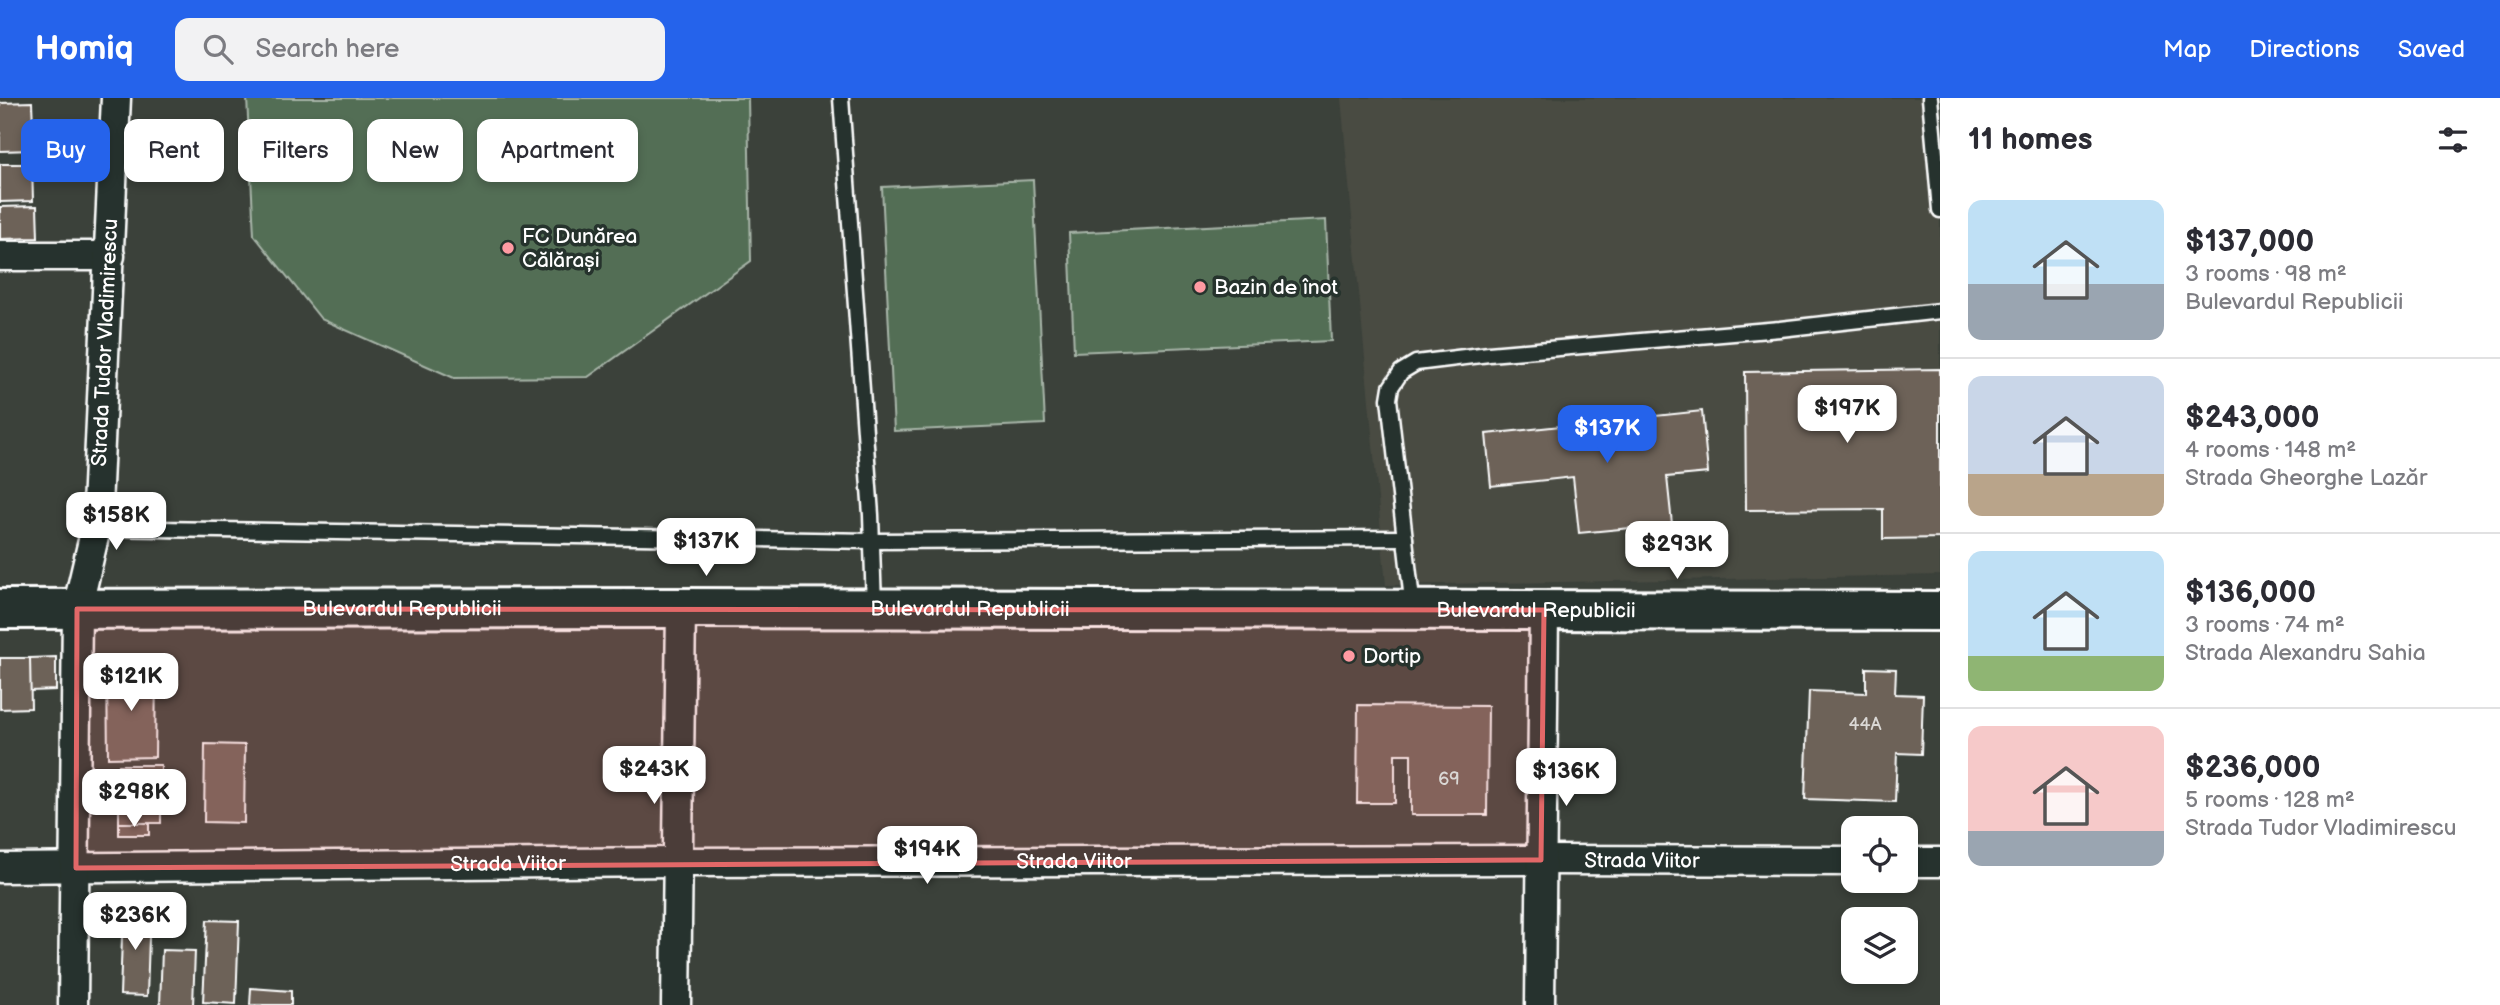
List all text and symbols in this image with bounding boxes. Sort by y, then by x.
search box [175,18,665,81]
text: Homiq [35,29,133,69]
icon: search [199,30,237,68]
text: Search here [255,34,400,65]
text: Map [2163,35,2211,64]
text: Directions [2249,35,2360,64]
text: Saved [2398,35,2465,64]
chip: Buy [21,119,110,182]
chip: Rent [124,119,224,182]
chip: Filters [238,119,353,182]
chip: New [367,119,463,182]
chip: Apartment [477,119,638,182]
icon: filters [2434,121,2472,159]
text: 11 homes [1968,122,2092,158]
street label: Strada Tudor Vladimirescu [86,218,123,467]
place label: FC Dunărea Călărași [522,224,637,273]
text: $137,000 [2185,224,2314,260]
icon: home [2024,228,2108,312]
marker: FC Dunărea Călărași [500,240,516,256]
text: 3 rooms · 98 m² [2185,260,2347,288]
place label: Bazin de înot [1214,275,1338,300]
marker: Bazin de înot [1192,279,1208,295]
text: Bulevardul Republicii [2185,288,2403,316]
pin: $197K [1798,386,1896,445]
text: $197K [1814,394,1880,422]
text: $243,000 [2185,400,2320,436]
icon: home [2024,404,2108,488]
pin: $137K [1558,406,1656,465]
text: $137K [1574,414,1640,442]
text: 4 rooms · 148 m² [2185,436,2356,464]
text: Strada Gheorghe Lazăr [2185,464,2427,492]
pin: $158K [67,492,165,552]
text: $158K [82,501,150,529]
pin: $137K [657,518,755,578]
pin: $293K [1628,522,1726,581]
text: $137K [673,527,739,555]
text: $293K [1641,530,1713,558]
text: $136,000 [2185,575,2316,611]
icon: home [2024,579,2108,663]
street label: Bulevardul Republicii [302,596,502,621]
street label: Bulevardul Republicii [870,596,1070,621]
street label: Bulevardul Republicii [1436,597,1636,623]
text: 3 rooms · 74 m² [2185,611,2345,639]
text: Strada Alexandru Sahia [2185,639,2426,667]
place label: Dortip [1363,644,1421,669]
marker: Dortip [1341,648,1357,664]
pin: $121K [82,654,180,713]
text: $121K [99,662,163,690]
house number: 44A [1849,714,1881,735]
pin: $243K [605,746,703,806]
pin: $136K [1517,748,1615,808]
text: $236,000 [2185,750,2320,786]
icon: home [2024,754,2108,838]
text: $243K [619,755,689,783]
text: $136K [1532,757,1600,785]
house number: 69 [1438,769,1460,790]
pin: $298K [85,770,183,829]
text: $298K [98,778,170,806]
text: 5 rooms · 128 m² [2185,786,2355,814]
text: Strada Tudor Vladimirescu [2185,814,2457,842]
map controls [1841,816,1918,984]
button: locate [1841,816,1918,893]
pin: $194K [878,826,976,886]
text: $194K [893,835,961,863]
street label: Strada Viitor [1016,848,1132,874]
street label: Strada Viitor [1584,848,1700,873]
street label: Strada Viitor [450,850,566,877]
pin: $236K [86,892,184,952]
text: $236K [99,901,171,929]
button: layers [1841,907,1918,984]

